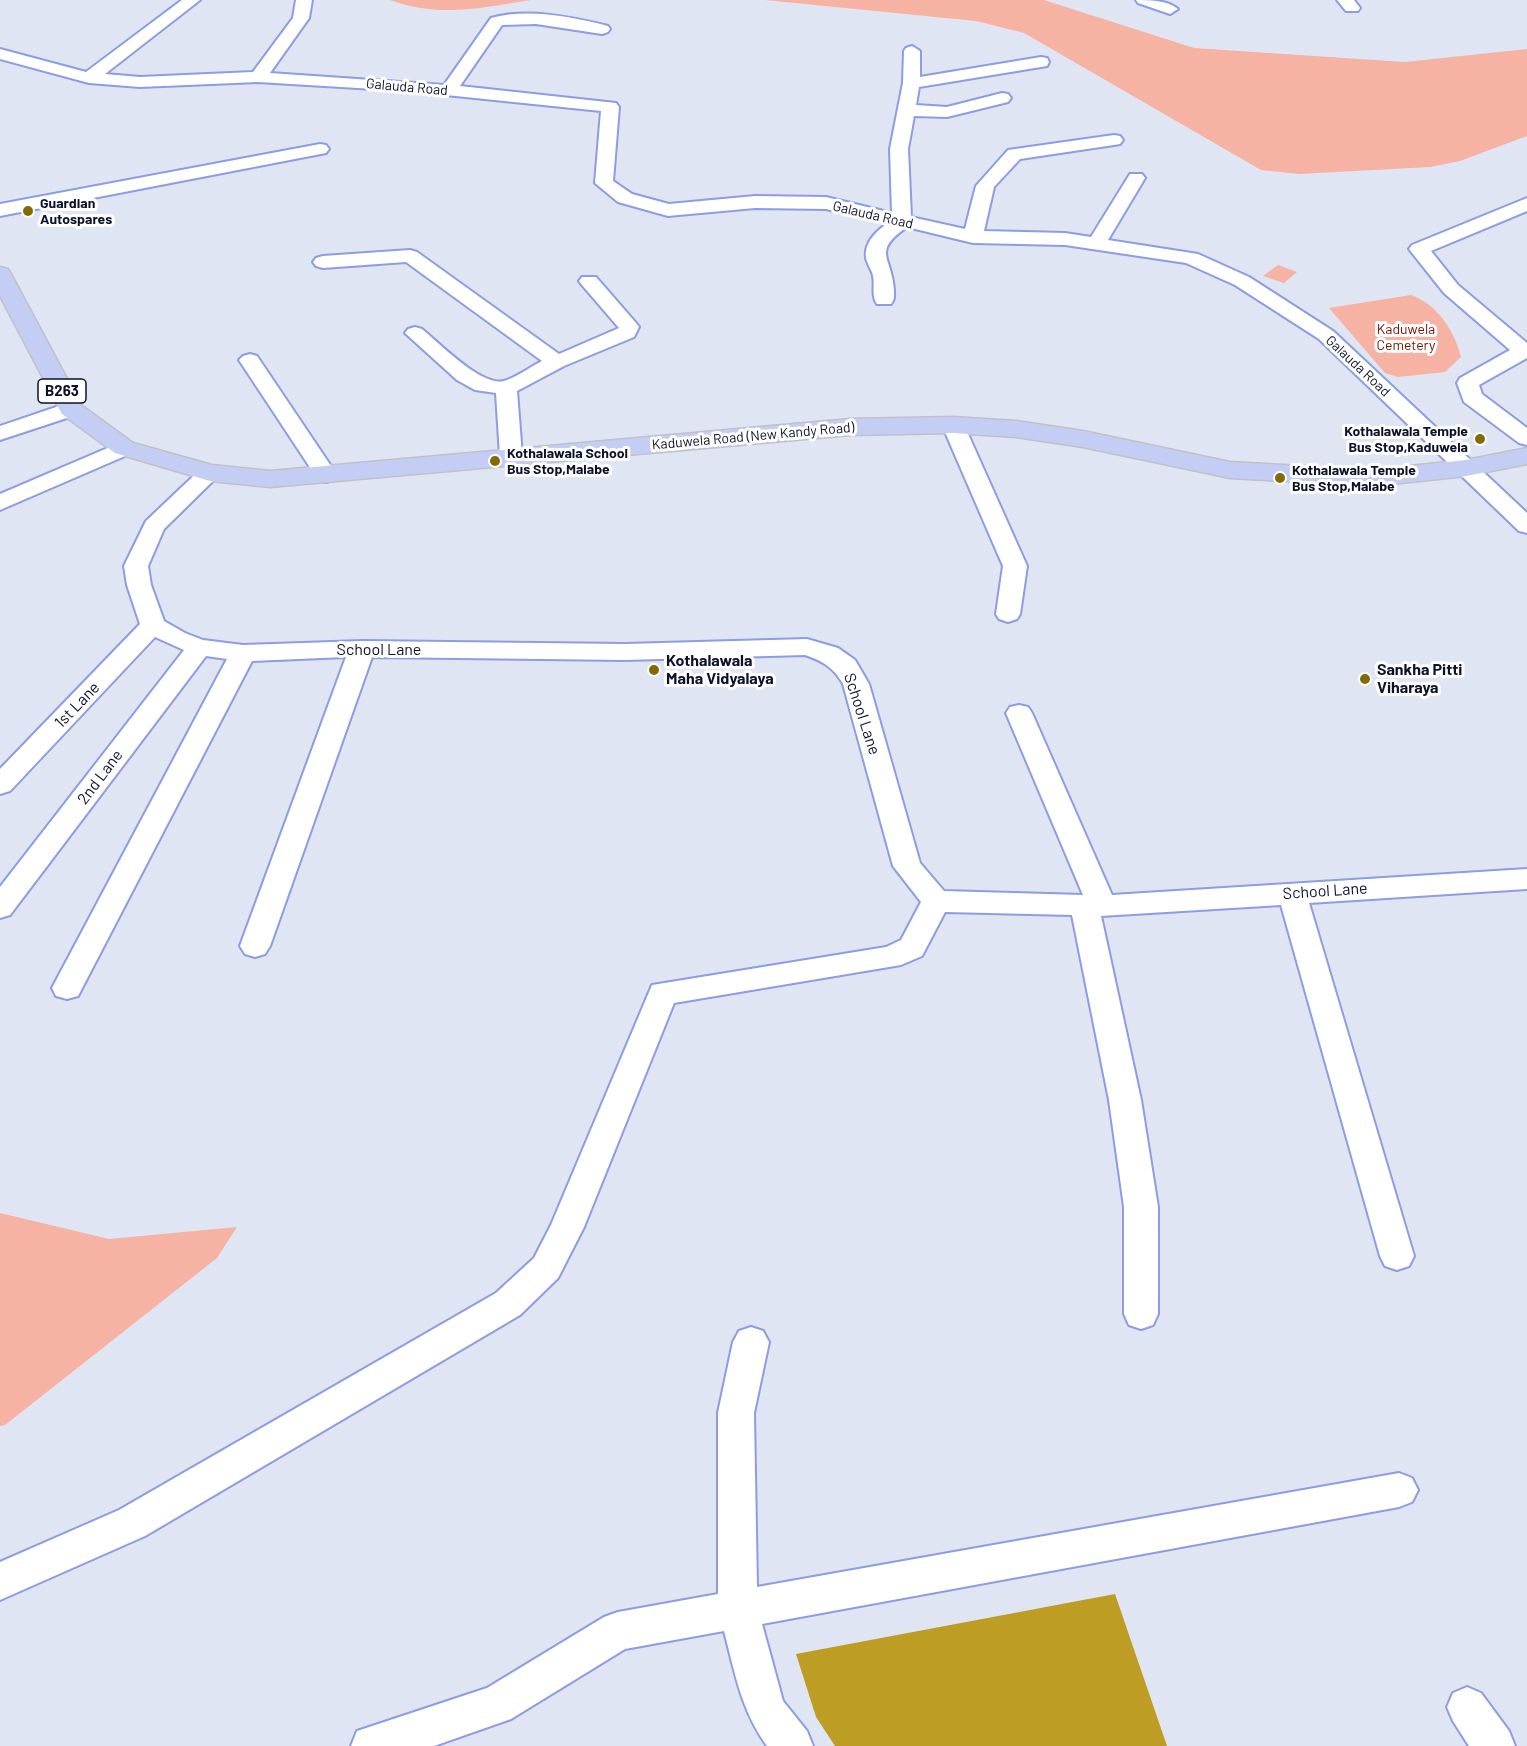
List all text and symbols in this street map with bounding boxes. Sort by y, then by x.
street label: Galauda Road [365,75,449,99]
place label: Guardian Autospares [40,195,112,228]
street label: Galauda Road [831,198,915,232]
marker: Guardian Autospares [21,204,35,218]
park label: Kaduwela Cemetery [1376,321,1436,354]
street label: Galauda Road [1322,332,1394,400]
road number: B263 [38,379,86,403]
street label: Kaduwela Road (New Kandy Road) [651,419,855,453]
place label: Kothalawala Temple Bus Stop,Kaduwela [1344,423,1468,455]
marker: Kothalawala Temple Bus Stop,Kaduwela [1473,432,1487,446]
place label: Kothalawala School Bus Stop,Malabe [507,445,628,478]
marker: Kothalawala School Bus Stop,Malabe [488,454,502,468]
place label: Kothalawala Temple Bus Stop,Malabe [1292,462,1416,494]
marker: Kothalawala Temple Bus Stop,Malabe [1273,471,1287,485]
street label: School Lane [337,640,421,660]
place label: Kothalawala Maha Vidyalaya [666,651,774,689]
place label: Sankha Pitti Viharaya [1377,660,1462,698]
marker: Kothalawala Maha Vidyalaya [647,663,661,677]
street label: School Lane [840,671,884,757]
marker: Sankha Pitti Viharaya [1358,672,1372,686]
street label: 1st Lane [50,678,104,732]
street label: 2nd Lane [73,746,127,808]
street label: School Lane [1282,878,1368,904]

